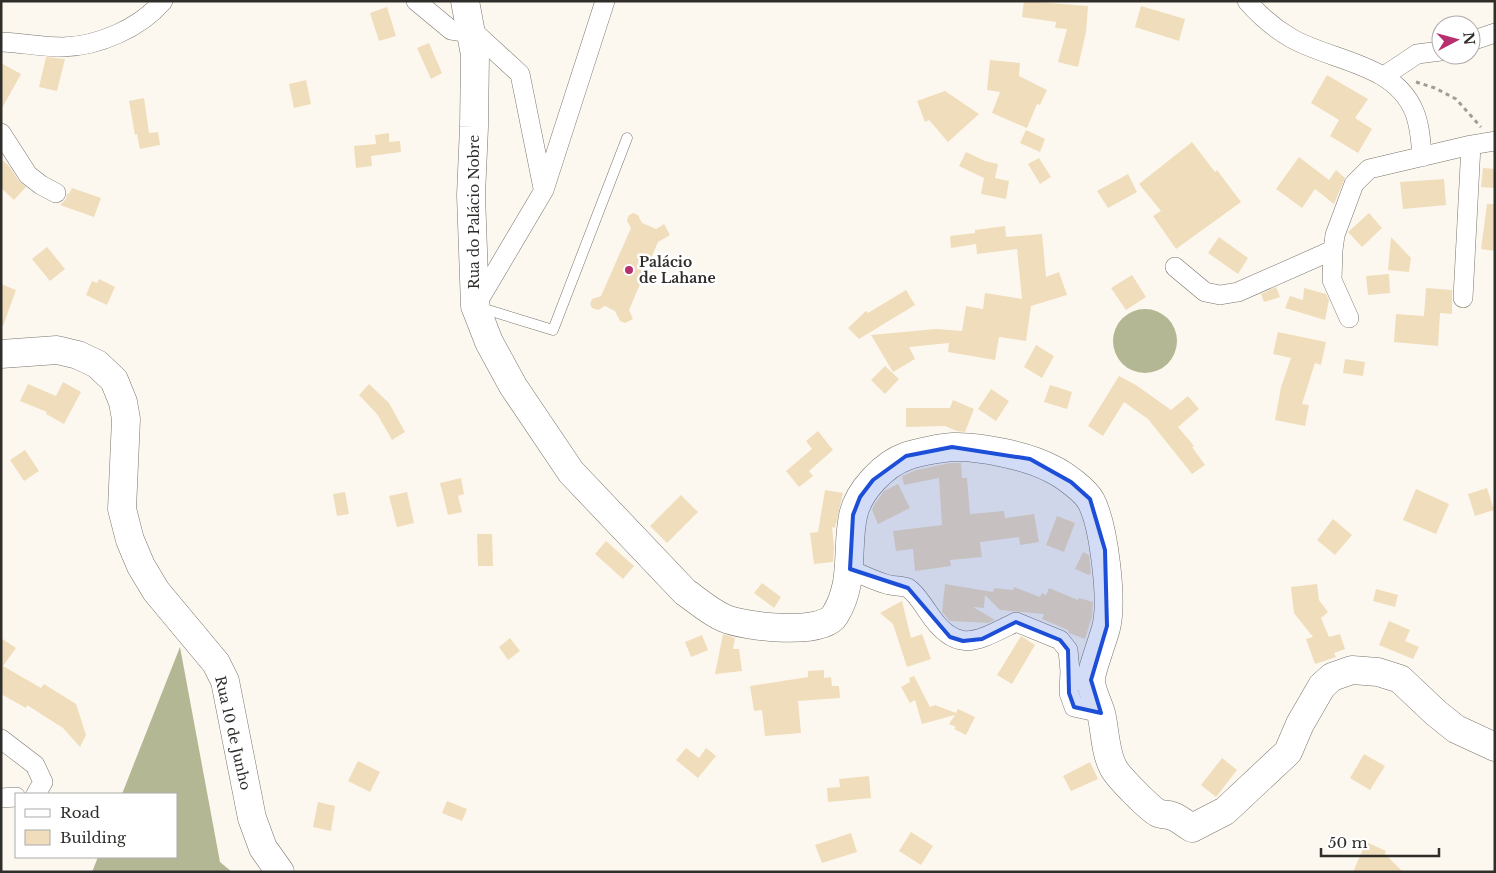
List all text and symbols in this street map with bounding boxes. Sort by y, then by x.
north arrow [1431,15,1481,65]
text: N [1459,31,1479,46]
street label: Rua do Palácio Nobre [465,135,483,289]
place label: Palácio de Lahane [639,253,716,287]
marker: Palácio de Lahane [623,264,635,276]
street label: Rua 10 de Junho [211,674,255,792]
legend [15,793,178,858]
text: Road [60,803,100,822]
scale bar [1321,826,1438,858]
text: Building [60,828,127,847]
text: 50 m [1328,833,1368,852]

